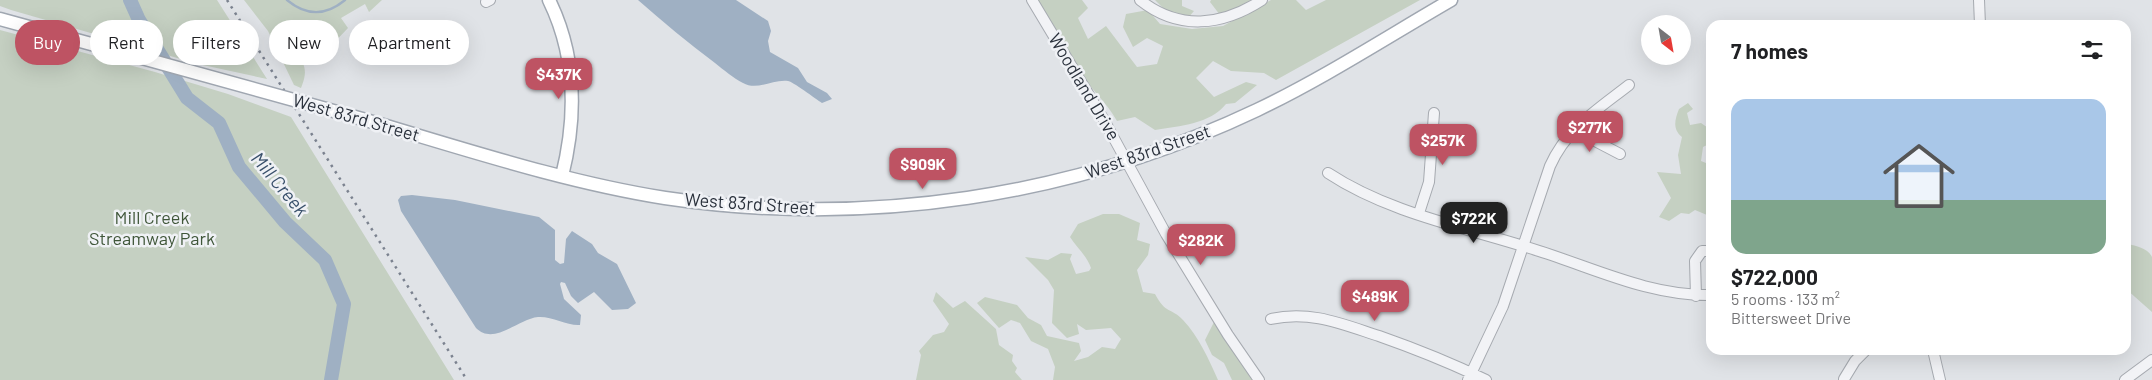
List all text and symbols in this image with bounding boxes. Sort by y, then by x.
north arrow [1641,15,1691,65]
map controls [1641,15,1691,65]
chip: Buy [15,20,80,65]
chip: Rent [90,20,163,65]
chip: Filters [173,20,259,65]
chip: New [269,20,339,65]
chip: Apartment [349,20,469,65]
street label: Woodland Drive [1044,29,1125,144]
icon: filters [2078,36,2106,64]
text: 7 homes [1731,38,1808,63]
pin: $437K [524,58,594,100]
text: $437K [536,64,582,83]
street label: West 83rd Street [290,88,422,146]
pin: $277K [1555,110,1625,153]
text: $277K [1568,117,1612,136]
street label: West 83rd Street [1082,119,1213,183]
pin: $257K [1408,124,1478,166]
text: $257K [1421,130,1465,149]
icon: home [1874,131,1964,221]
water label: Mill Creek [247,147,314,221]
pin: $909K [888,148,958,190]
text: $909K [900,154,946,173]
street label: West 83rd Street [684,187,816,219]
pin: $722K [1439,202,1509,244]
park label: Mill Creek Streamway Park [89,206,215,249]
text: $722K [1451,208,1497,227]
pin: $282K [1166,224,1236,266]
text: $282K [1178,230,1224,249]
text: $722,000 [1731,264,1818,289]
pin: $489K [1340,280,1410,322]
text: $489K [1352,286,1398,305]
text: 5 rooms · 133 m² [1731,289,1840,308]
text: Bittersweet Drive [1731,308,1851,327]

